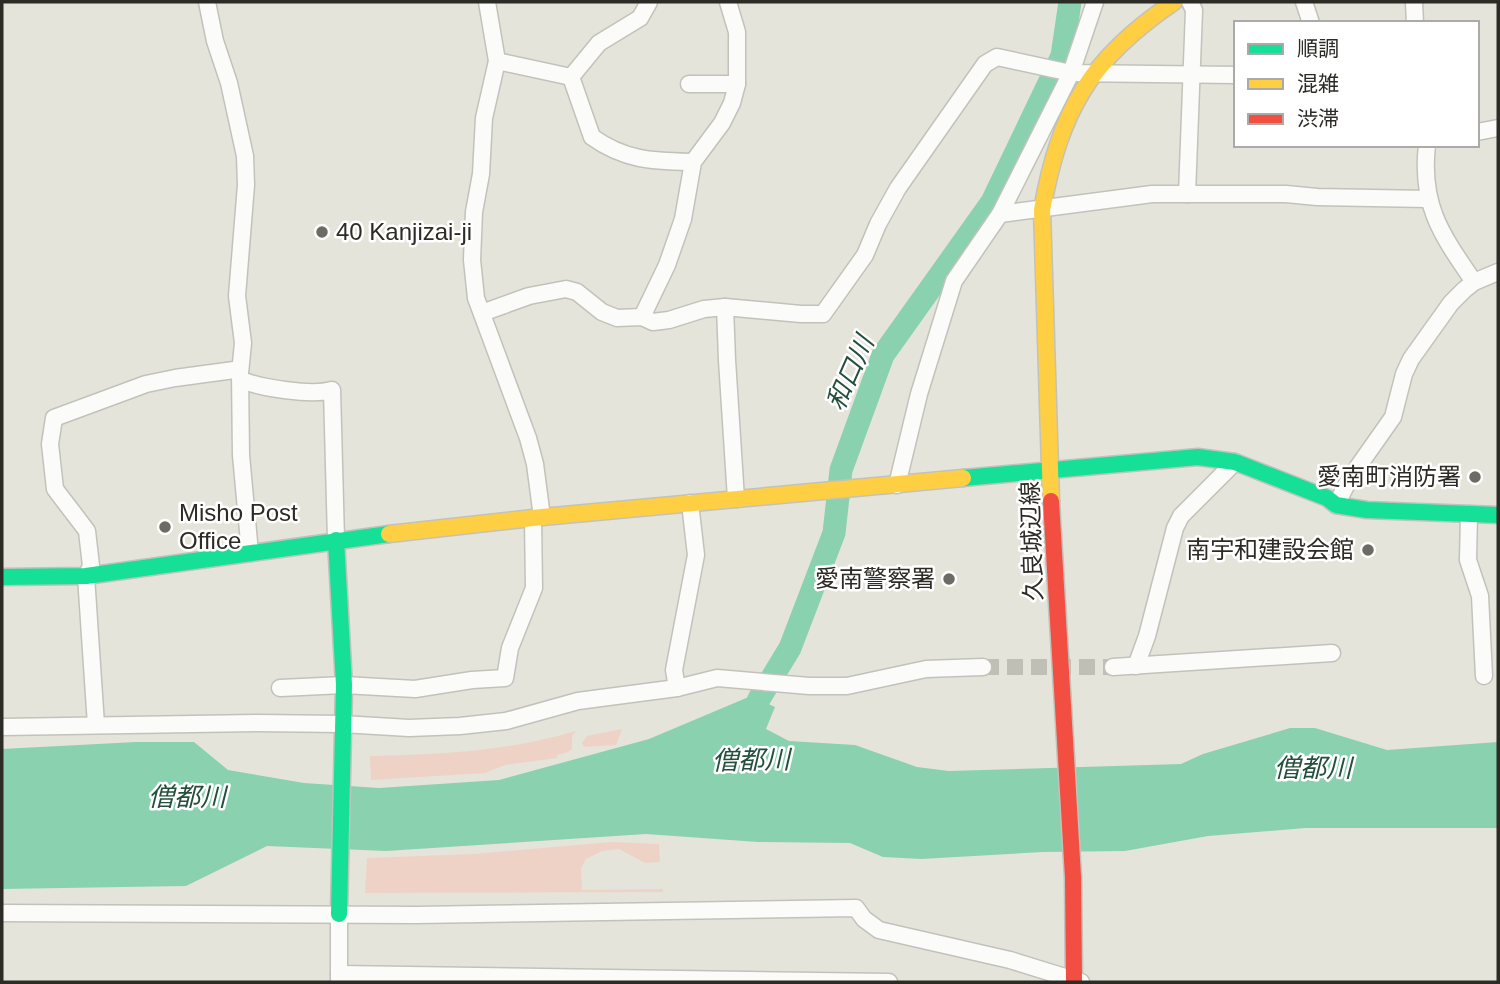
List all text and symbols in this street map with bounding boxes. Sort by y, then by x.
legend [1234,21,1479,147]
text: 順調 [1297,37,1339,60]
text: 混雑 [1297,72,1339,95]
text: 渋滞 [1297,107,1339,130]
place label: 40 Kanjizai-ji [336,218,472,245]
marker: 40 Kanjizai-ji [314,224,330,240]
water label: 和口川 [820,329,881,415]
place label: 愛南町消防署 [1317,463,1461,490]
marker: 愛南町消防署 [1467,469,1483,485]
street label: 久良城辺線 [1016,481,1047,601]
place label: Misho Post Office [179,499,298,554]
marker: Misho Post Office [157,519,173,535]
place label: 南宇和建設会館 [1186,536,1354,563]
marker: 南宇和建設会館 [1360,542,1376,558]
place label: 愛南警察署 [815,565,935,592]
marker: 愛南警察署 [941,571,957,587]
water label: 僧都川 [712,744,793,776]
water label: 僧都川 [1274,753,1355,783]
water label: 僧都川 [148,782,229,812]

